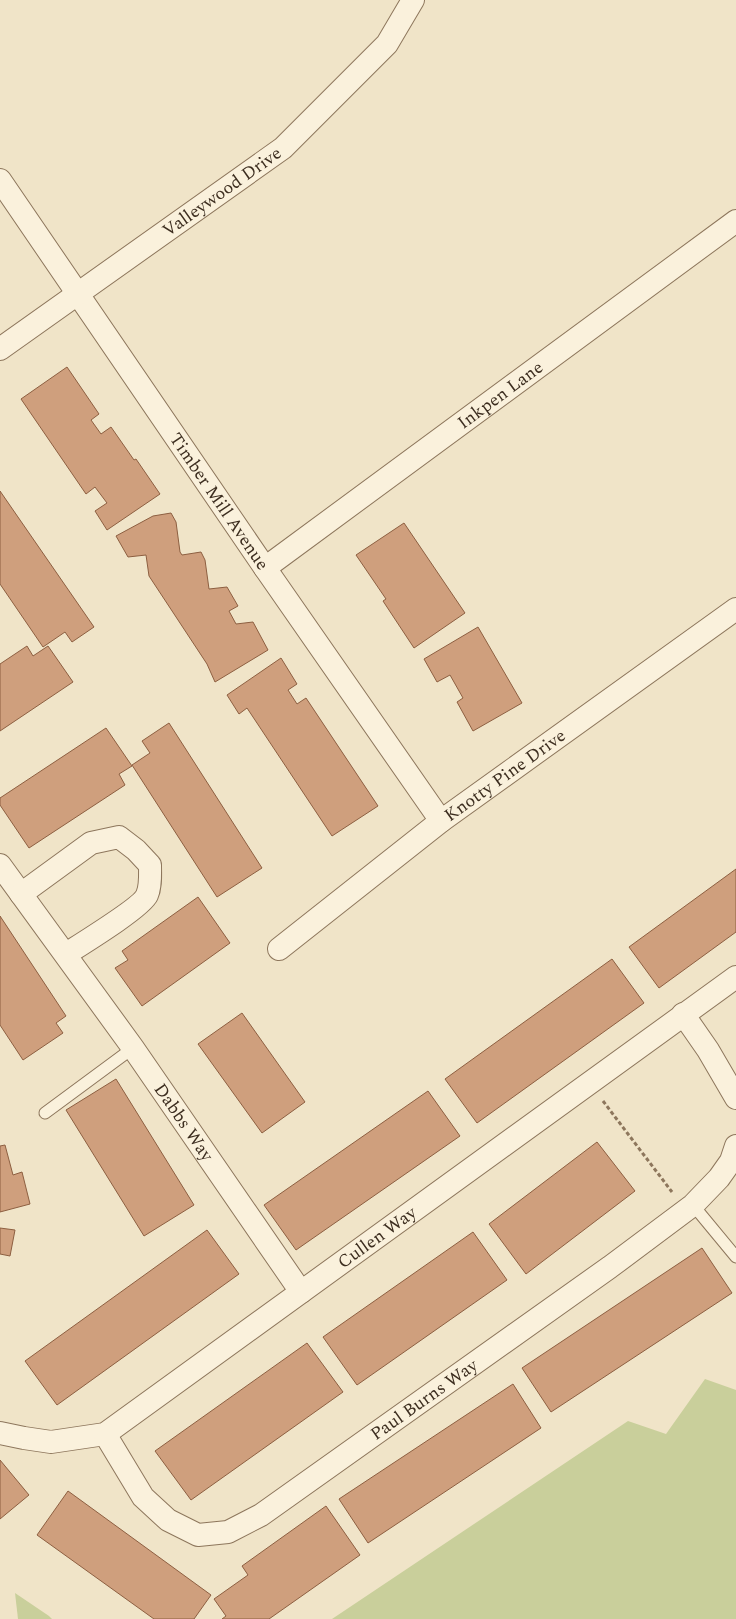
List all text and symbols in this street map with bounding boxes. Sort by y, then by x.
street label: Valleywood Drive [156,140,287,243]
street label: Inkpen Lane [451,354,549,436]
street label: Timber Mill Avenue [163,427,276,575]
street label: Knotty Pine Drive [438,722,571,828]
street label: Dabbs Way [147,1077,221,1168]
street label: Cullen Way [332,1198,423,1275]
street label: Paul Burns Way [364,1351,484,1447]

